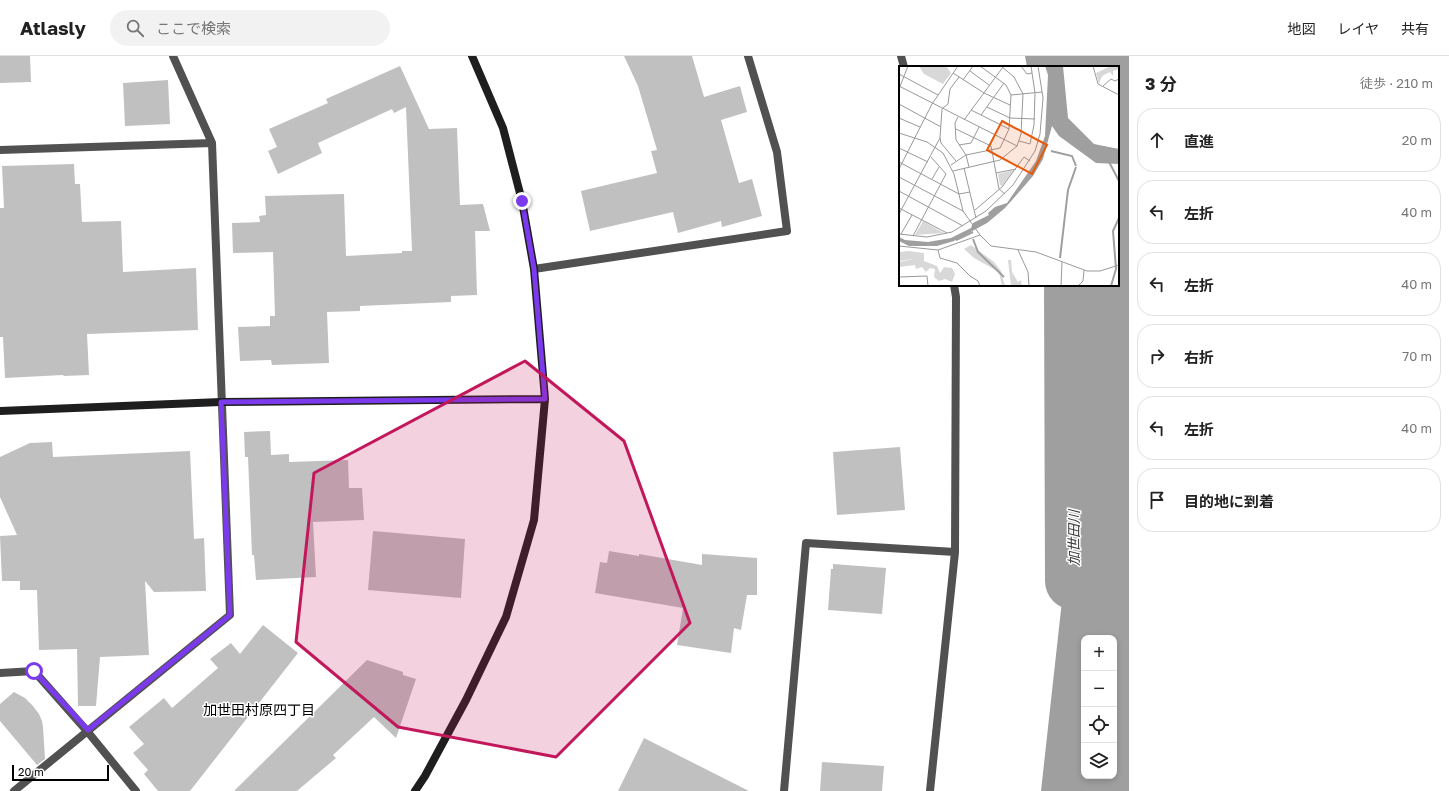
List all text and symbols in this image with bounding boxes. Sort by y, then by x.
search box [110,10,390,46]
text: Atlasly [20,16,86,39]
icon: search [124,17,146,39]
text: ここで検索 [156,19,231,37]
text: 地図 [1287,20,1315,37]
text: レイヤ [1337,20,1379,37]
text: 共有 [1401,20,1429,37]
inset map [899,66,1119,286]
text: 3 分 [1145,73,1177,94]
text: 徒歩 · 210 m [1360,75,1433,91]
icon: ahead [1146,129,1168,151]
text: 直進 [1184,132,1214,150]
text: 20 m [1402,132,1432,148]
route end [513,192,531,210]
icon: left [1146,201,1168,223]
text: 左折 [1184,204,1214,222]
text: 40 m [1401,204,1432,220]
icon: left [1146,273,1168,295]
text: 左折 [1184,276,1214,294]
text: 40 m [1401,276,1432,292]
icon: right [1146,345,1168,367]
text: 右折 [1184,348,1214,366]
text: 70 m [1402,348,1432,364]
icon: left [1146,417,1168,439]
text: 左折 [1184,420,1214,438]
text: 40 m [1401,420,1432,436]
icon: arrive [1146,489,1168,511]
text: 目的地に到着 [1184,492,1274,510]
water label: 加世田川 [1065,508,1082,566]
map controls [1081,635,1117,779]
button: + [1081,635,1117,671]
route start [25,662,43,680]
button: − [1081,671,1117,707]
district label: 加世田村原四丁目 [203,701,315,718]
button: locate [1081,707,1117,743]
button: layers [1081,743,1117,779]
scale bar [12,763,109,782]
text: 20 m [18,765,44,778]

